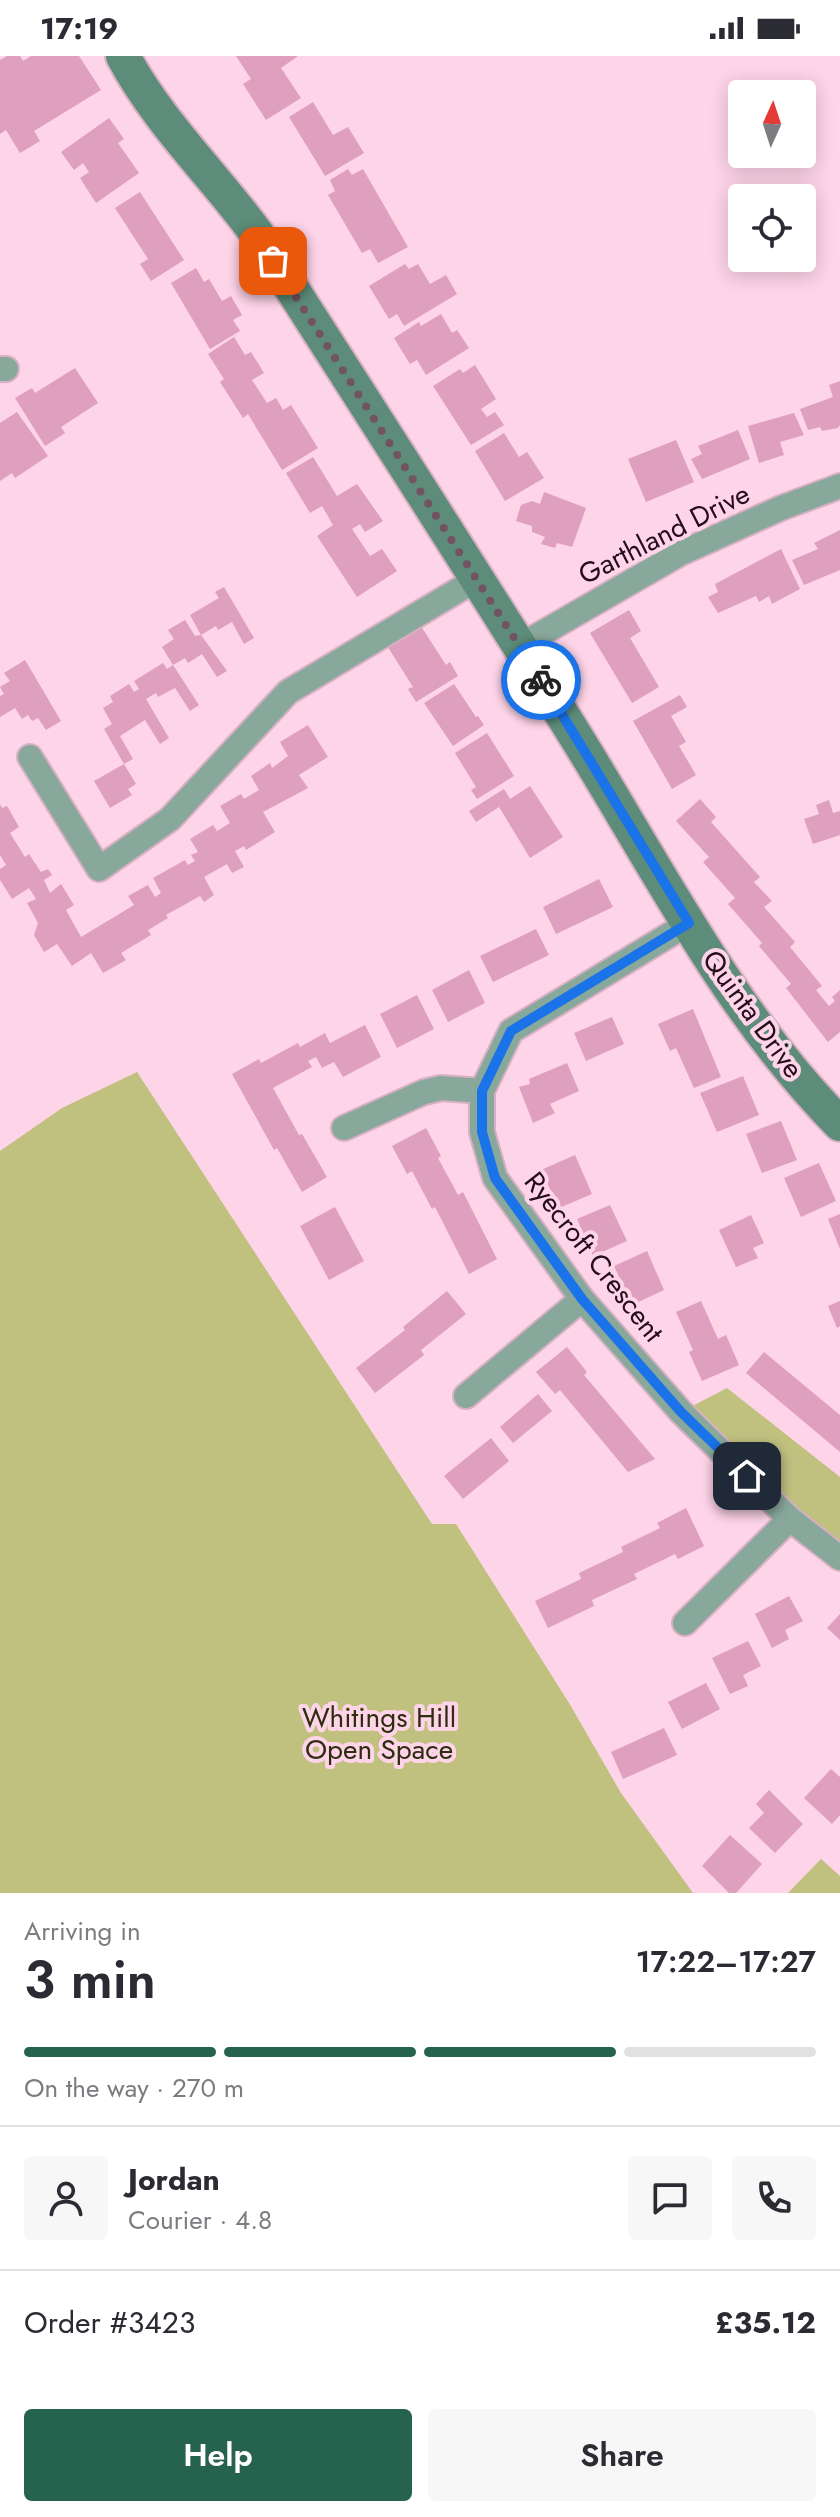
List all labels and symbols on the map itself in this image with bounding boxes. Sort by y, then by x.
north arrow [728,80,816,168]
pin [239,227,307,295]
street label: Garthland Drive [571,473,757,595]
courier [501,640,581,720]
street label: Quinta Drive [692,941,814,1087]
street label: Ryecroft Crescent [514,1163,674,1351]
pin [713,1442,781,1510]
park label: Whitings Hill Open Space [302,1697,456,1770]

